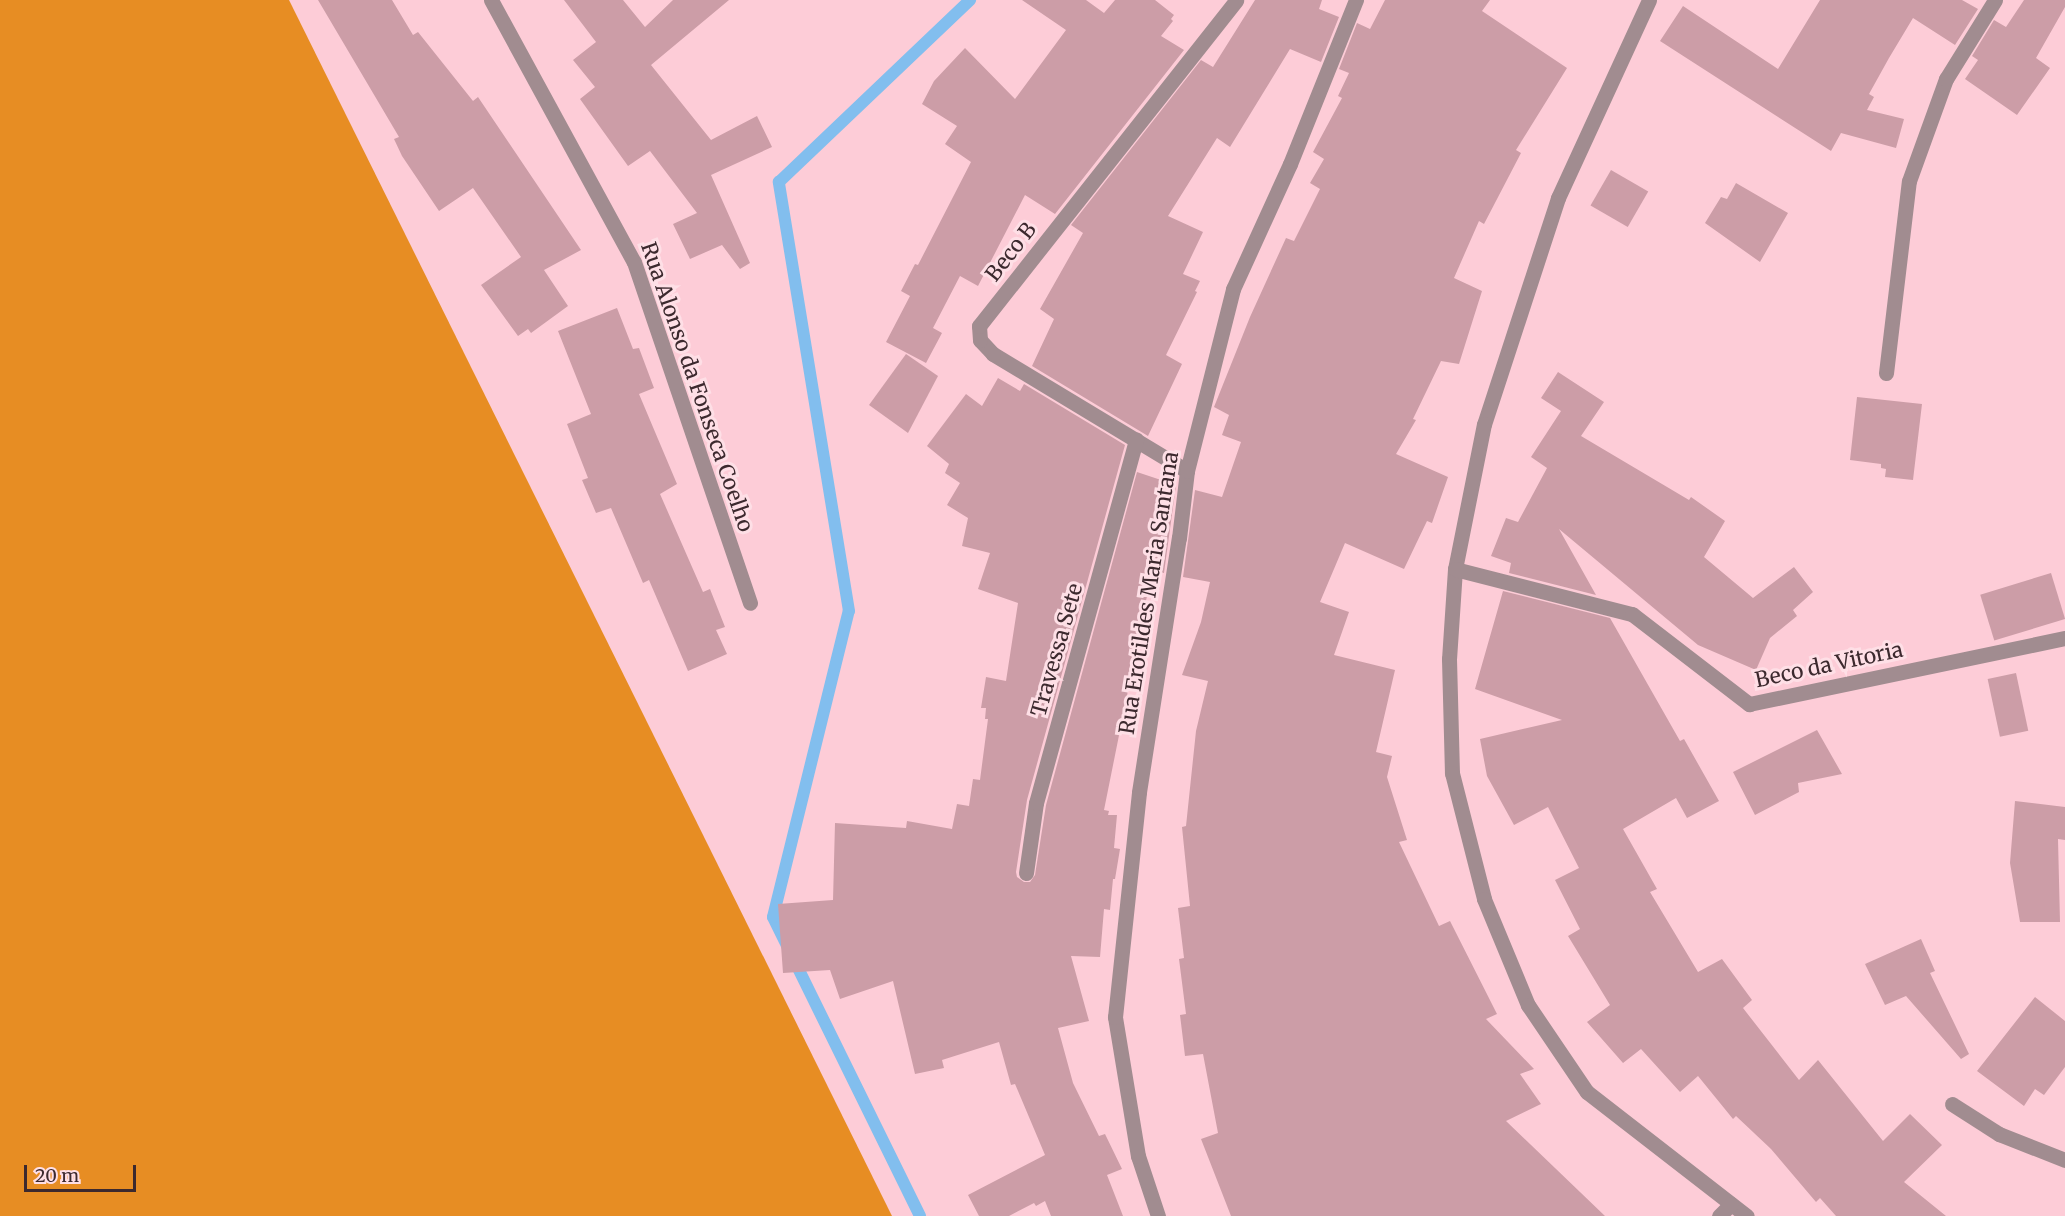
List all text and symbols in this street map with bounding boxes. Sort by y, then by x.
street label: Beco B [980,218,1042,286]
street label: Rua Alonso da Fonseca Coelho [636,239,758,535]
street label: Rua Erotildes Maria Santana [1114,450,1184,736]
street label: Travessa Sete [1026,581,1088,719]
street label: Beco da Vitoria [1753,637,1905,693]
scale bar [27,1153,140,1191]
text: 20 m [35,1164,79,1187]

